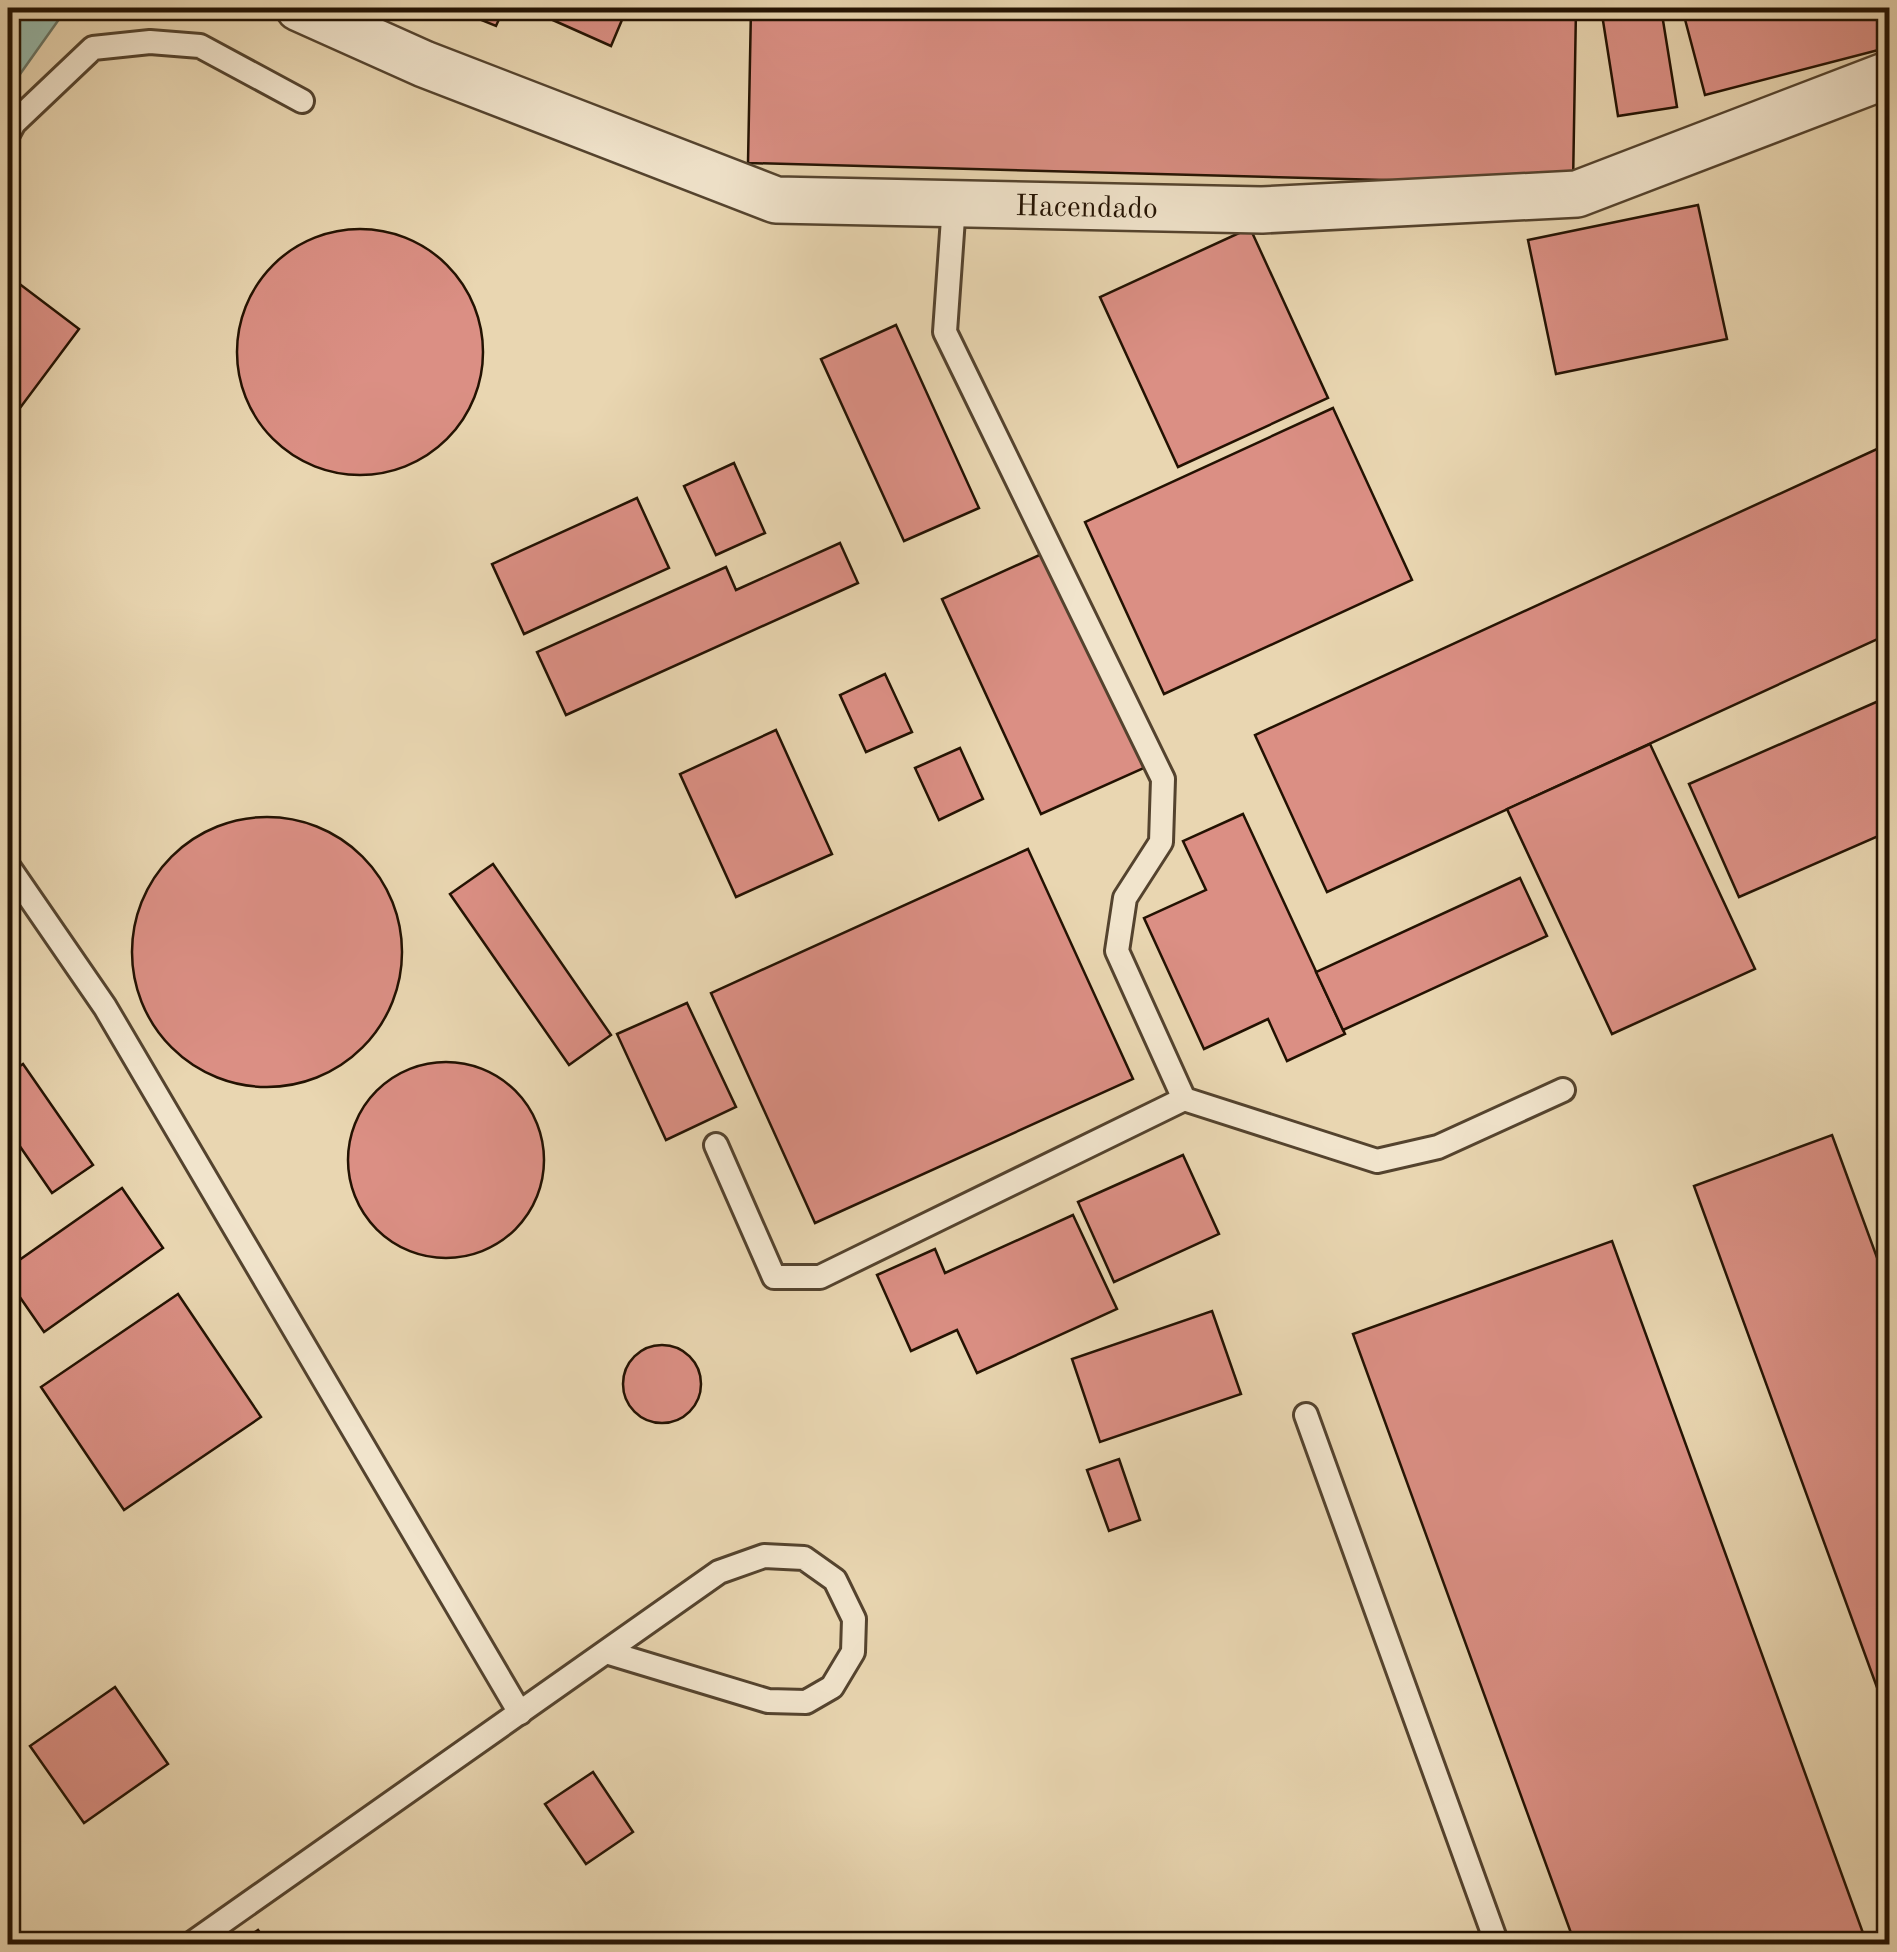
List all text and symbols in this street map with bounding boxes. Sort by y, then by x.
street label: Hacendado [1015,192,1158,225]

